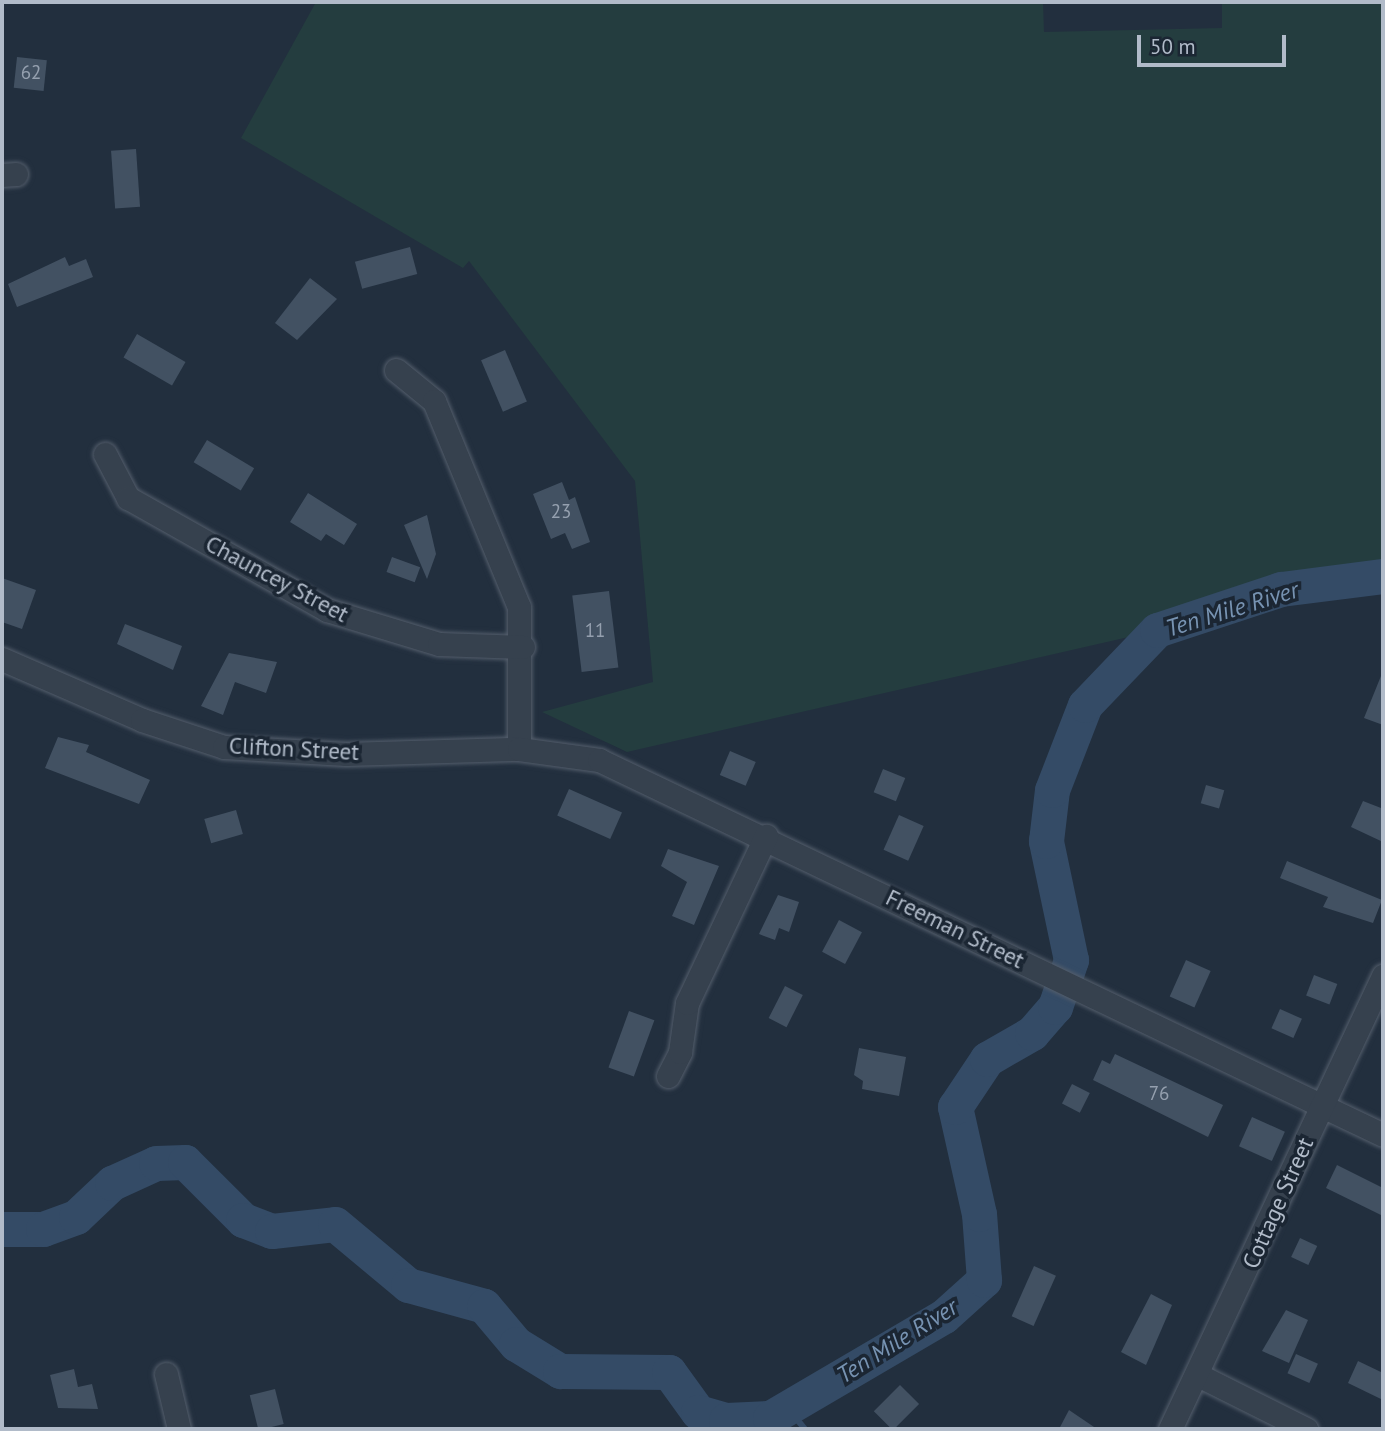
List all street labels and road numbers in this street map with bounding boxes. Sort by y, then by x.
street label: Chauncey Street [200,530,354,628]
street label: Clifton Street [228,732,360,766]
street label: Freeman Street [881,884,1029,974]
street label: Cottage Street [1237,1133,1319,1273]

